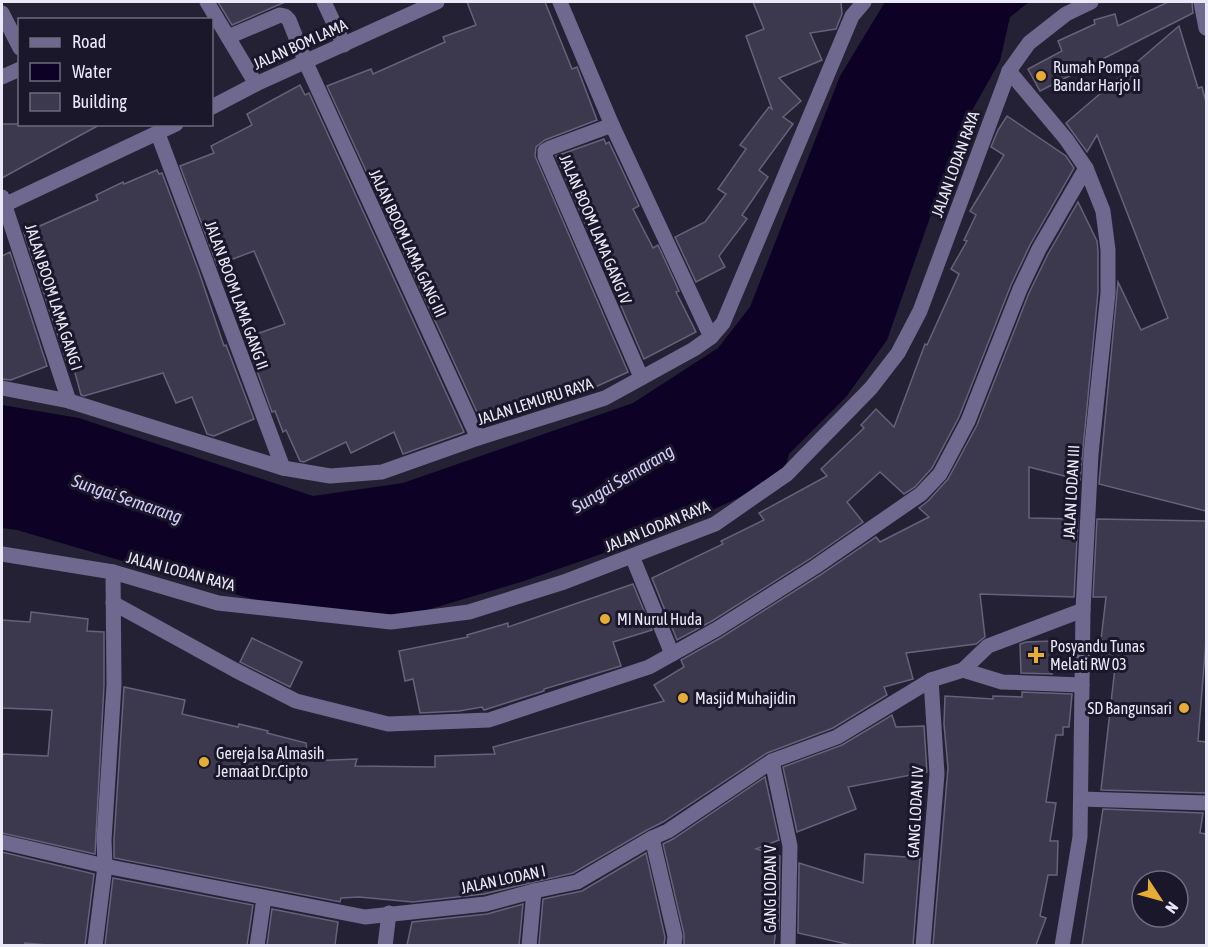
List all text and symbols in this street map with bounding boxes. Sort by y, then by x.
street label: JALAN BOM LAMA [250,15,350,73]
legend [18,18,213,126]
text: Road [72,31,106,52]
place label: Rumah Pompa Bandar Harjo II [1053,58,1141,95]
text: Water [72,61,112,82]
marker: Rumah Pompa Bandar Harjo II [1034,69,1048,83]
text: Building [72,91,127,112]
street label: JALAN LODAN RAYA [927,108,983,219]
street label: JALAN BOOM LAMA GANG IV [556,151,636,307]
street label: JALAN BOOM LAMA GANG III [366,166,450,320]
street label: JALAN BOOM LAMA GANG II [202,218,272,372]
street label: JALAN BOOM LAMA GANG I [22,221,86,373]
street label: JALAN LEMURU RAYA [475,374,595,428]
water label: Sungai Semarang [567,440,678,518]
street label: JALAN LODAN III [1060,444,1082,540]
water label: Sungai Semarang [68,469,185,527]
street label: JALAN LODAN RAYA [602,497,712,555]
street label: JALAN LODAN RAYA [125,548,237,594]
place label: MI Nurul Huda [617,610,702,628]
marker: MI Nurul Huda [598,612,612,626]
place label: Posyandu Tunas Melati RW 03 [1050,637,1145,673]
marker: Posyandu Tunas Melati RW 03 [1027,646,1045,664]
place label: Masjid Muhajidin [695,689,796,708]
marker: Masjid Muhajidin [676,691,690,705]
place label: SD Bangunsari [1087,699,1172,718]
marker: SD Bangunsari [1177,701,1191,715]
place label: Gereja Isa Almasih Jemaat Dr.Cipto [216,744,325,781]
marker: Gereja Isa Almasih Jemaat Dr.Cipto [197,755,211,769]
street label: GANG LODAN IV [904,765,926,858]
street label: GANG LODAN V [761,845,779,933]
street label: JALAN LODAN I [459,861,547,897]
north arrow [1130,869,1190,929]
text: N [1162,899,1182,917]

